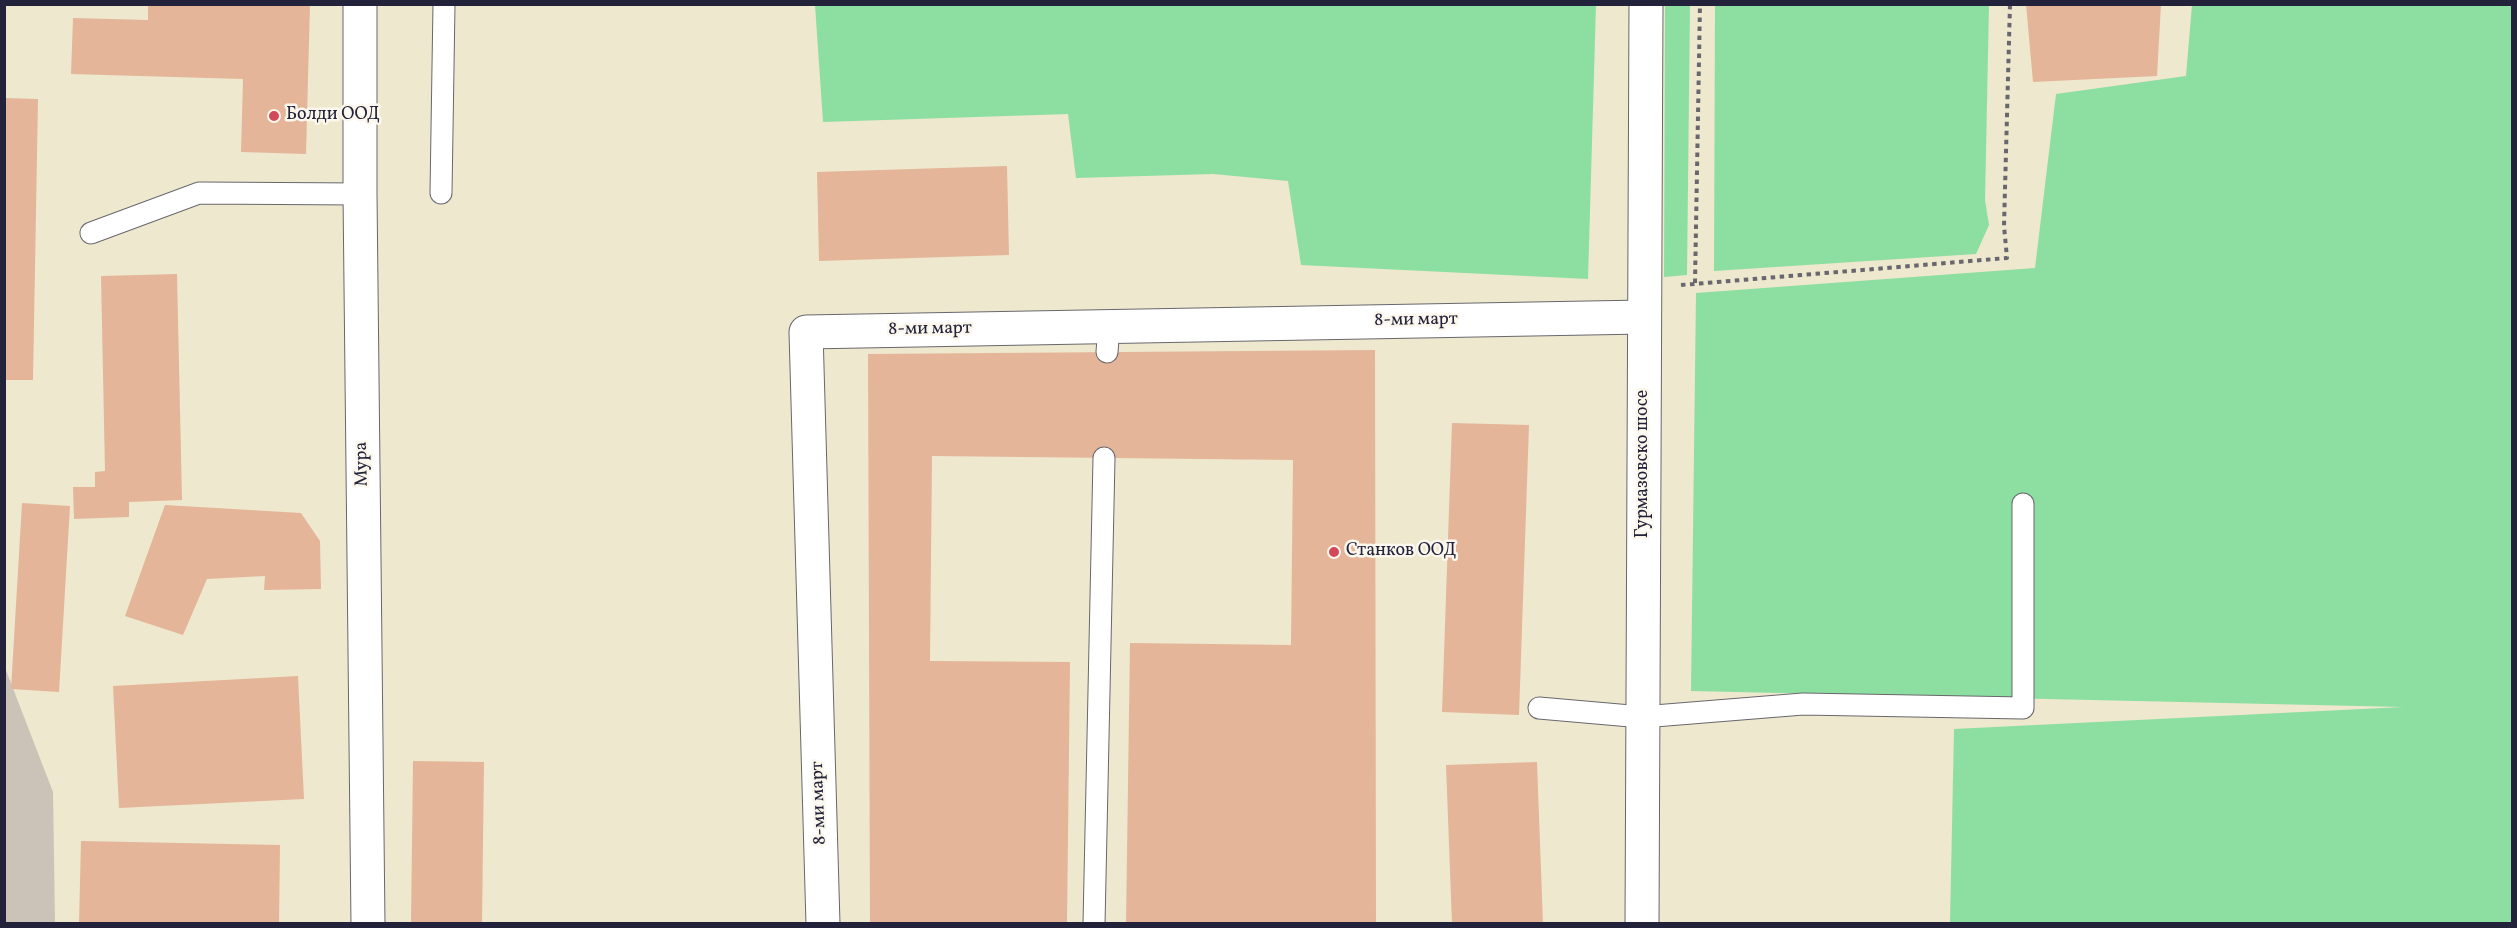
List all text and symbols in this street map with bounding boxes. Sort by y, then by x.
place label: Болди ООД [286,105,380,127]
marker: Болди ООД [267,109,281,123]
street label: 8-ми март [1374,309,1458,333]
street label: 8-ми март [888,318,972,342]
street label: Гурмазовско шосе [1633,390,1655,538]
street label: Мура [352,441,374,487]
place label: Станков ООД [1346,541,1457,563]
marker: Станков ООД [1327,545,1341,559]
street label: 8-ми март [808,761,832,845]

